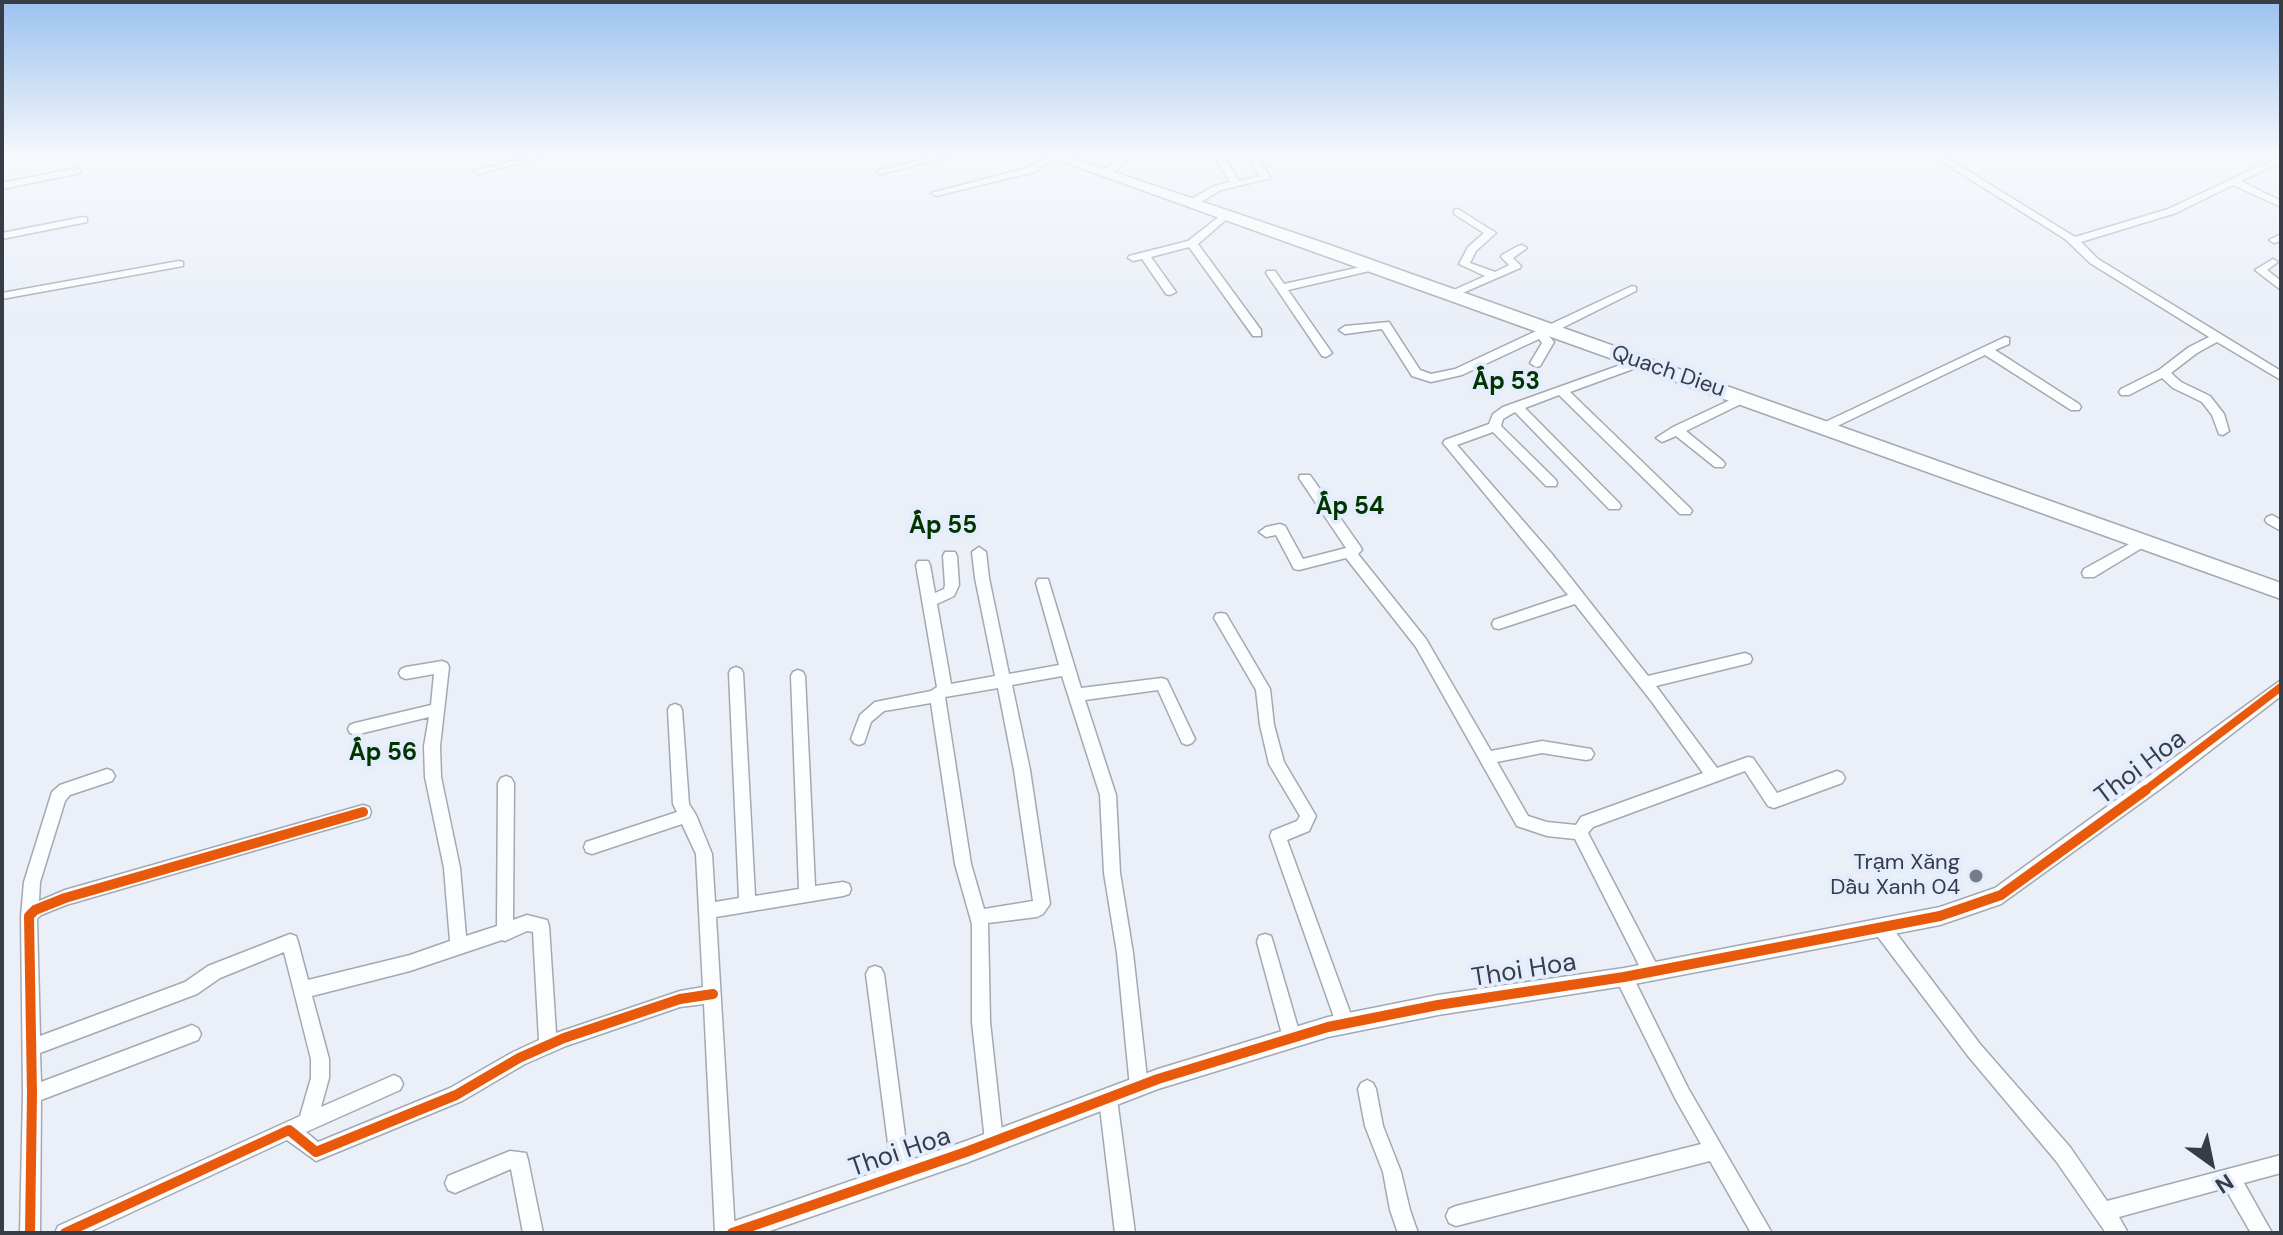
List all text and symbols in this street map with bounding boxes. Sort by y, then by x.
street label: Quach Dieu [1608,340,1728,404]
district label: Ấp 53 [1472,369,1540,397]
district label: Ấp 54 [1316,494,1384,522]
district label: Ấp 55 [909,513,977,541]
street label: Thoi Hoa [2090,724,2192,812]
district label: Ấp 56 [349,740,417,768]
place label: Trạm Xăng Dầu Xanh 04 [1830,850,1960,902]
marker: Trạm Xăng Dầu Xanh 04 [1967,867,1985,885]
street label: Thoi Hoa [1470,947,1578,995]
street label: Thoi Hoa [845,1121,955,1185]
north arrow [2171,1123,2251,1203]
text: N [2210,1167,2239,1200]

